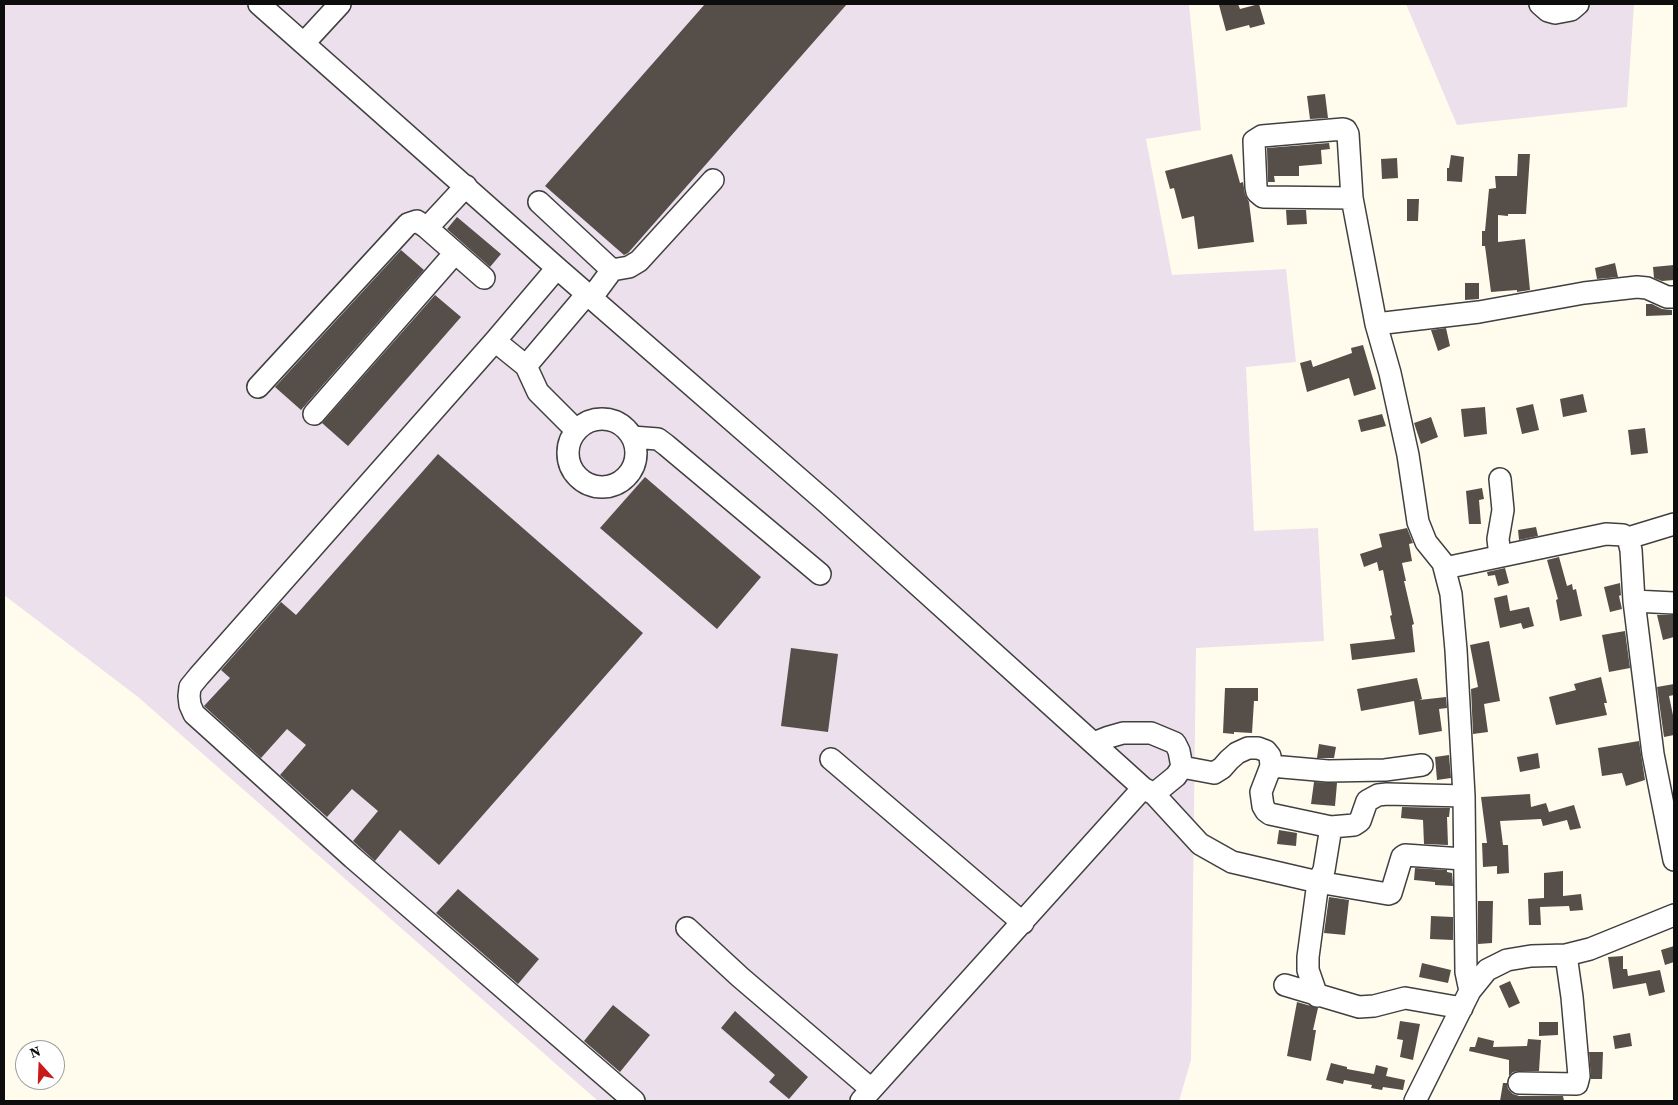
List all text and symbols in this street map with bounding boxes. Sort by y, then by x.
north arrow [15,1040,65,1090]
text: N [27,1041,43,1063]

